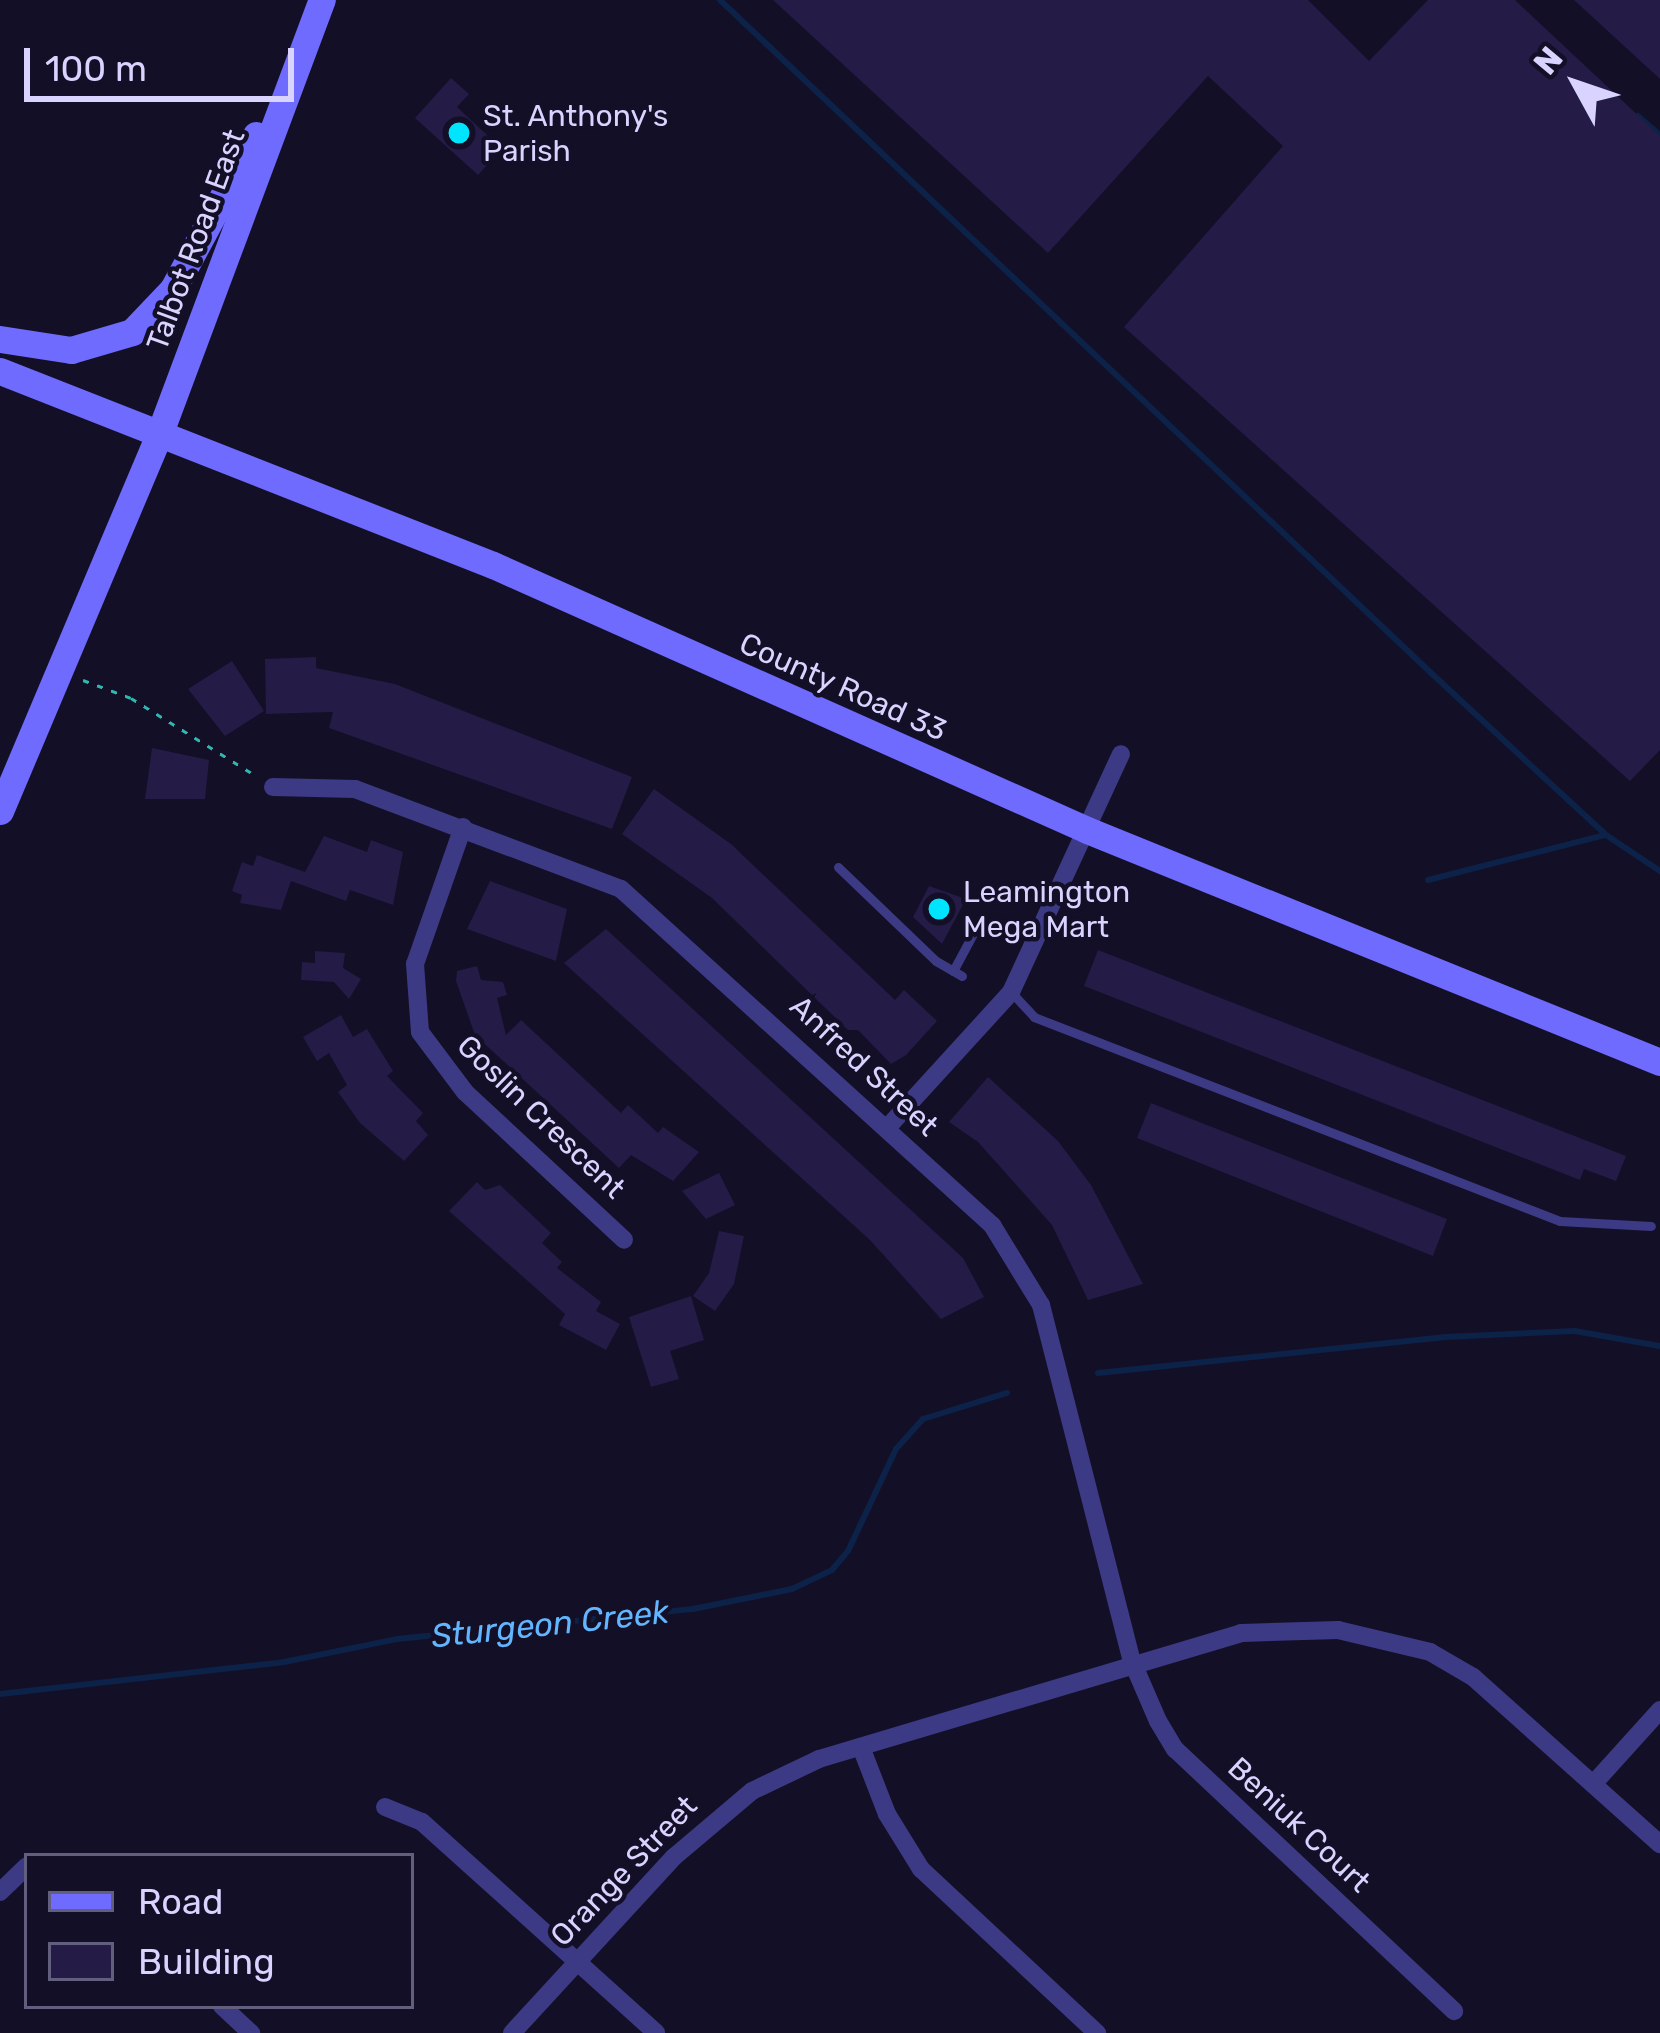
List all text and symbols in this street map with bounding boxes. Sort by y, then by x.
scale bar [30,24,300,98]
north arrow [1516,24,1636,144]
text: N [1525,39,1571,82]
text: 100 m [45,47,147,90]
place label: St. Anthony's Parish [483,98,669,168]
marker: St. Anthony's Parish [446,120,472,146]
street label: Talbot Road East [139,125,253,355]
street label: County Road 33 [734,625,952,749]
place label: Leamington Mega Mart [963,874,1130,944]
marker: Leamington Mega Mart [926,896,952,922]
street label: Anfred Street [782,988,946,1144]
street label: Goslin Crescent [450,1028,632,1206]
water label: Sturgeon Creek [429,1592,671,1656]
street label: Beniuk Court [1220,1750,1378,1900]
street label: Orange Street [543,1788,705,1954]
legend [24,1853,414,2009]
text: Road [138,1880,223,1923]
text: Building [138,1940,275,1983]

